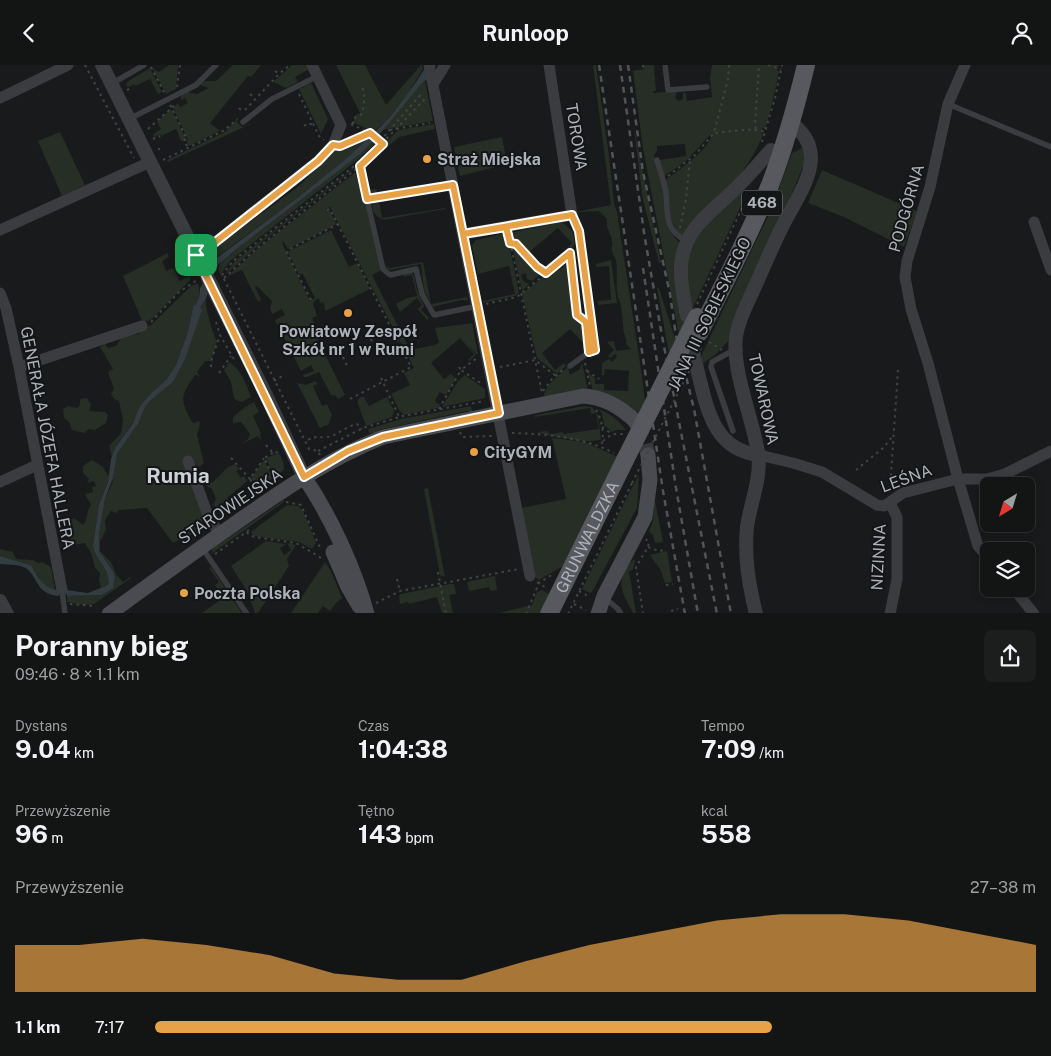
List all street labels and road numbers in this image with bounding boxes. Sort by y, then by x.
street label: TOROWA [562,102,591,172]
street label: PODGÓRNA [884,162,928,254]
road number: 468 [742,191,782,215]
street label: JANA III SOBIESKIEGO [664,234,755,394]
street label: GENERAŁA JÓZEFA HALLERA [17,325,79,551]
street label: TOWAROWA [745,352,782,446]
street label: LEŚNA [878,459,934,497]
street label: STAROWIEJSKA [175,465,286,548]
street label: GRUNWALDZKA [552,478,623,596]
street label: NIZINNA [867,523,890,591]

